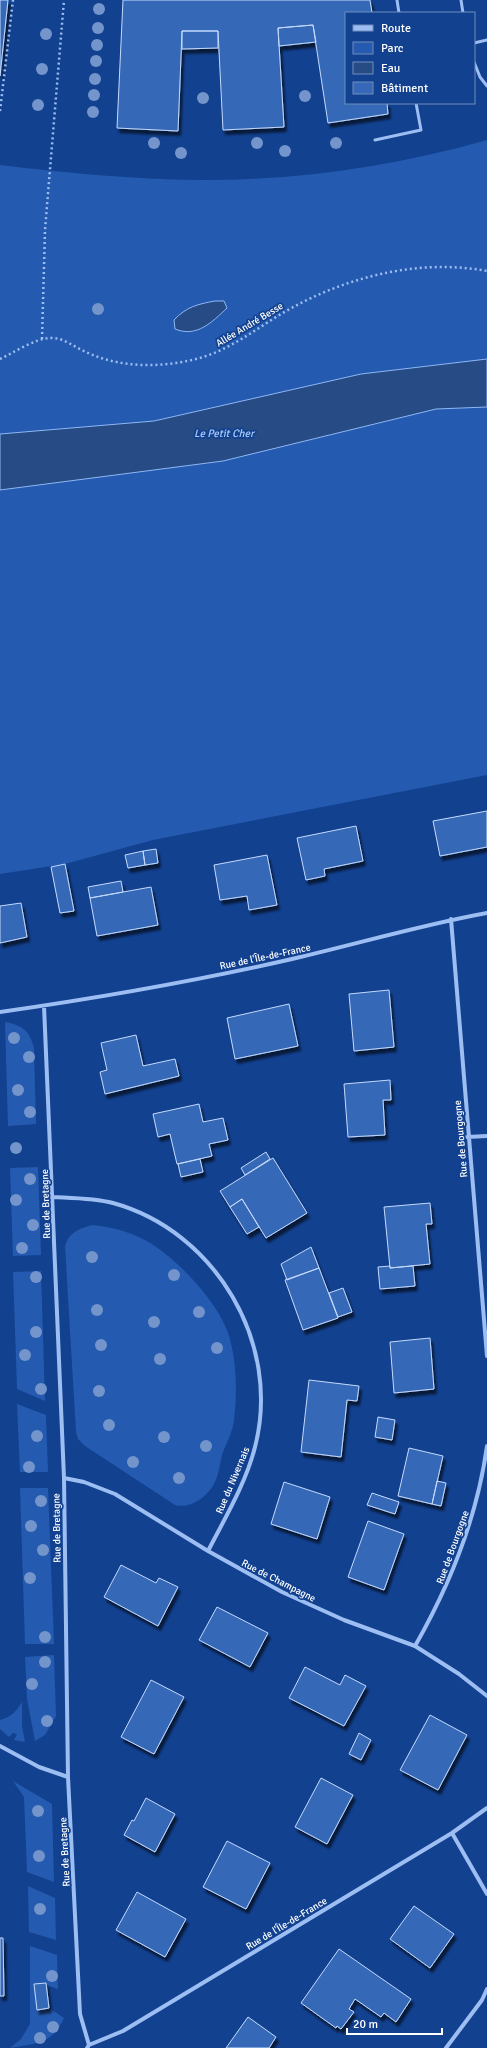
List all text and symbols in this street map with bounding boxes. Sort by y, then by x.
legend [345,12,475,104]
text: Route [381,21,411,36]
text: Parc [381,41,404,56]
text: Eau [381,61,400,76]
text: Bâtiment [381,81,428,96]
street label: Allée André Besse [214,300,285,350]
water label: Le Petit Cher [194,427,256,440]
street label: Rue de l'Île-de-France [219,941,312,972]
street label: Rue de Bourgogne [452,1100,470,1178]
street label: Rue de Bretagne [39,1169,53,1239]
street label: Rue du Nivernais [213,1445,253,1516]
street label: Rue de Bretagne [50,1493,64,1563]
street label: Rue de Bourgogne [434,1509,472,1586]
street label: Rue de Champagne [239,1557,318,1605]
street label: Rue de Bretagne [57,1817,73,1887]
street label: Rue de l'Île-de-France [244,1895,329,1953]
scale bar [347,2010,442,2036]
text: 20 m [353,2017,378,2032]

